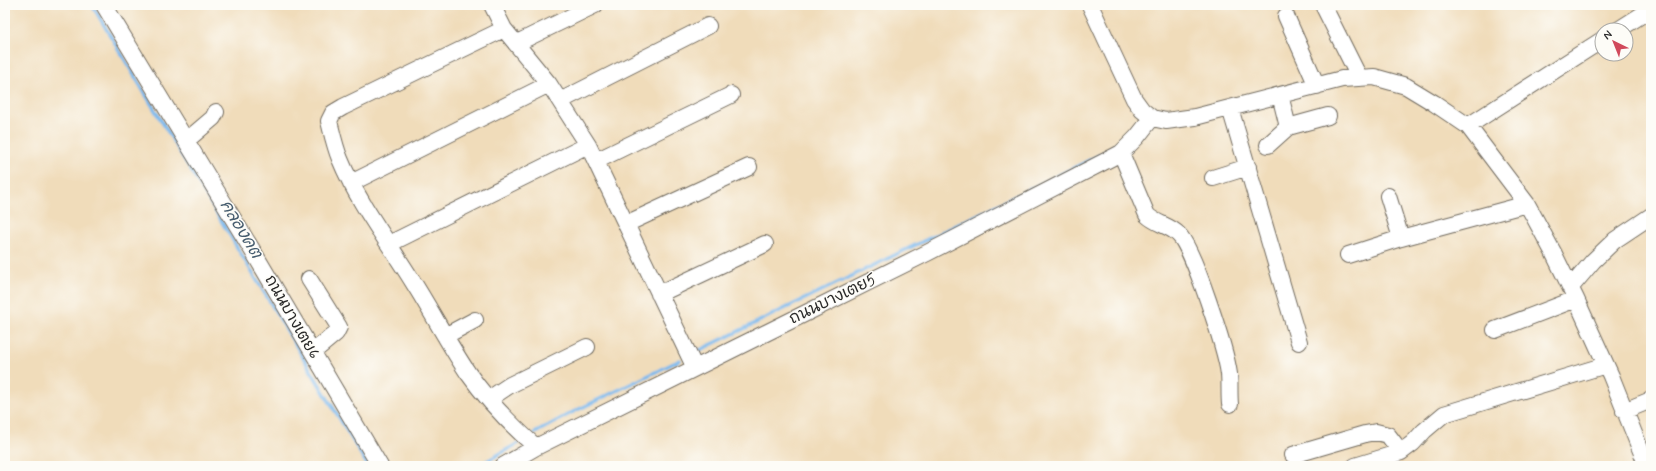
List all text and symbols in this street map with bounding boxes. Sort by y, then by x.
north arrow [1594,22,1634,62]
text: N [1600,28,1615,43]
water label: คลองคต [215,196,268,263]
street label: ถนนบางเตย5 [786,269,880,329]
street label: ถนนบางเตย6 [259,271,325,363]

